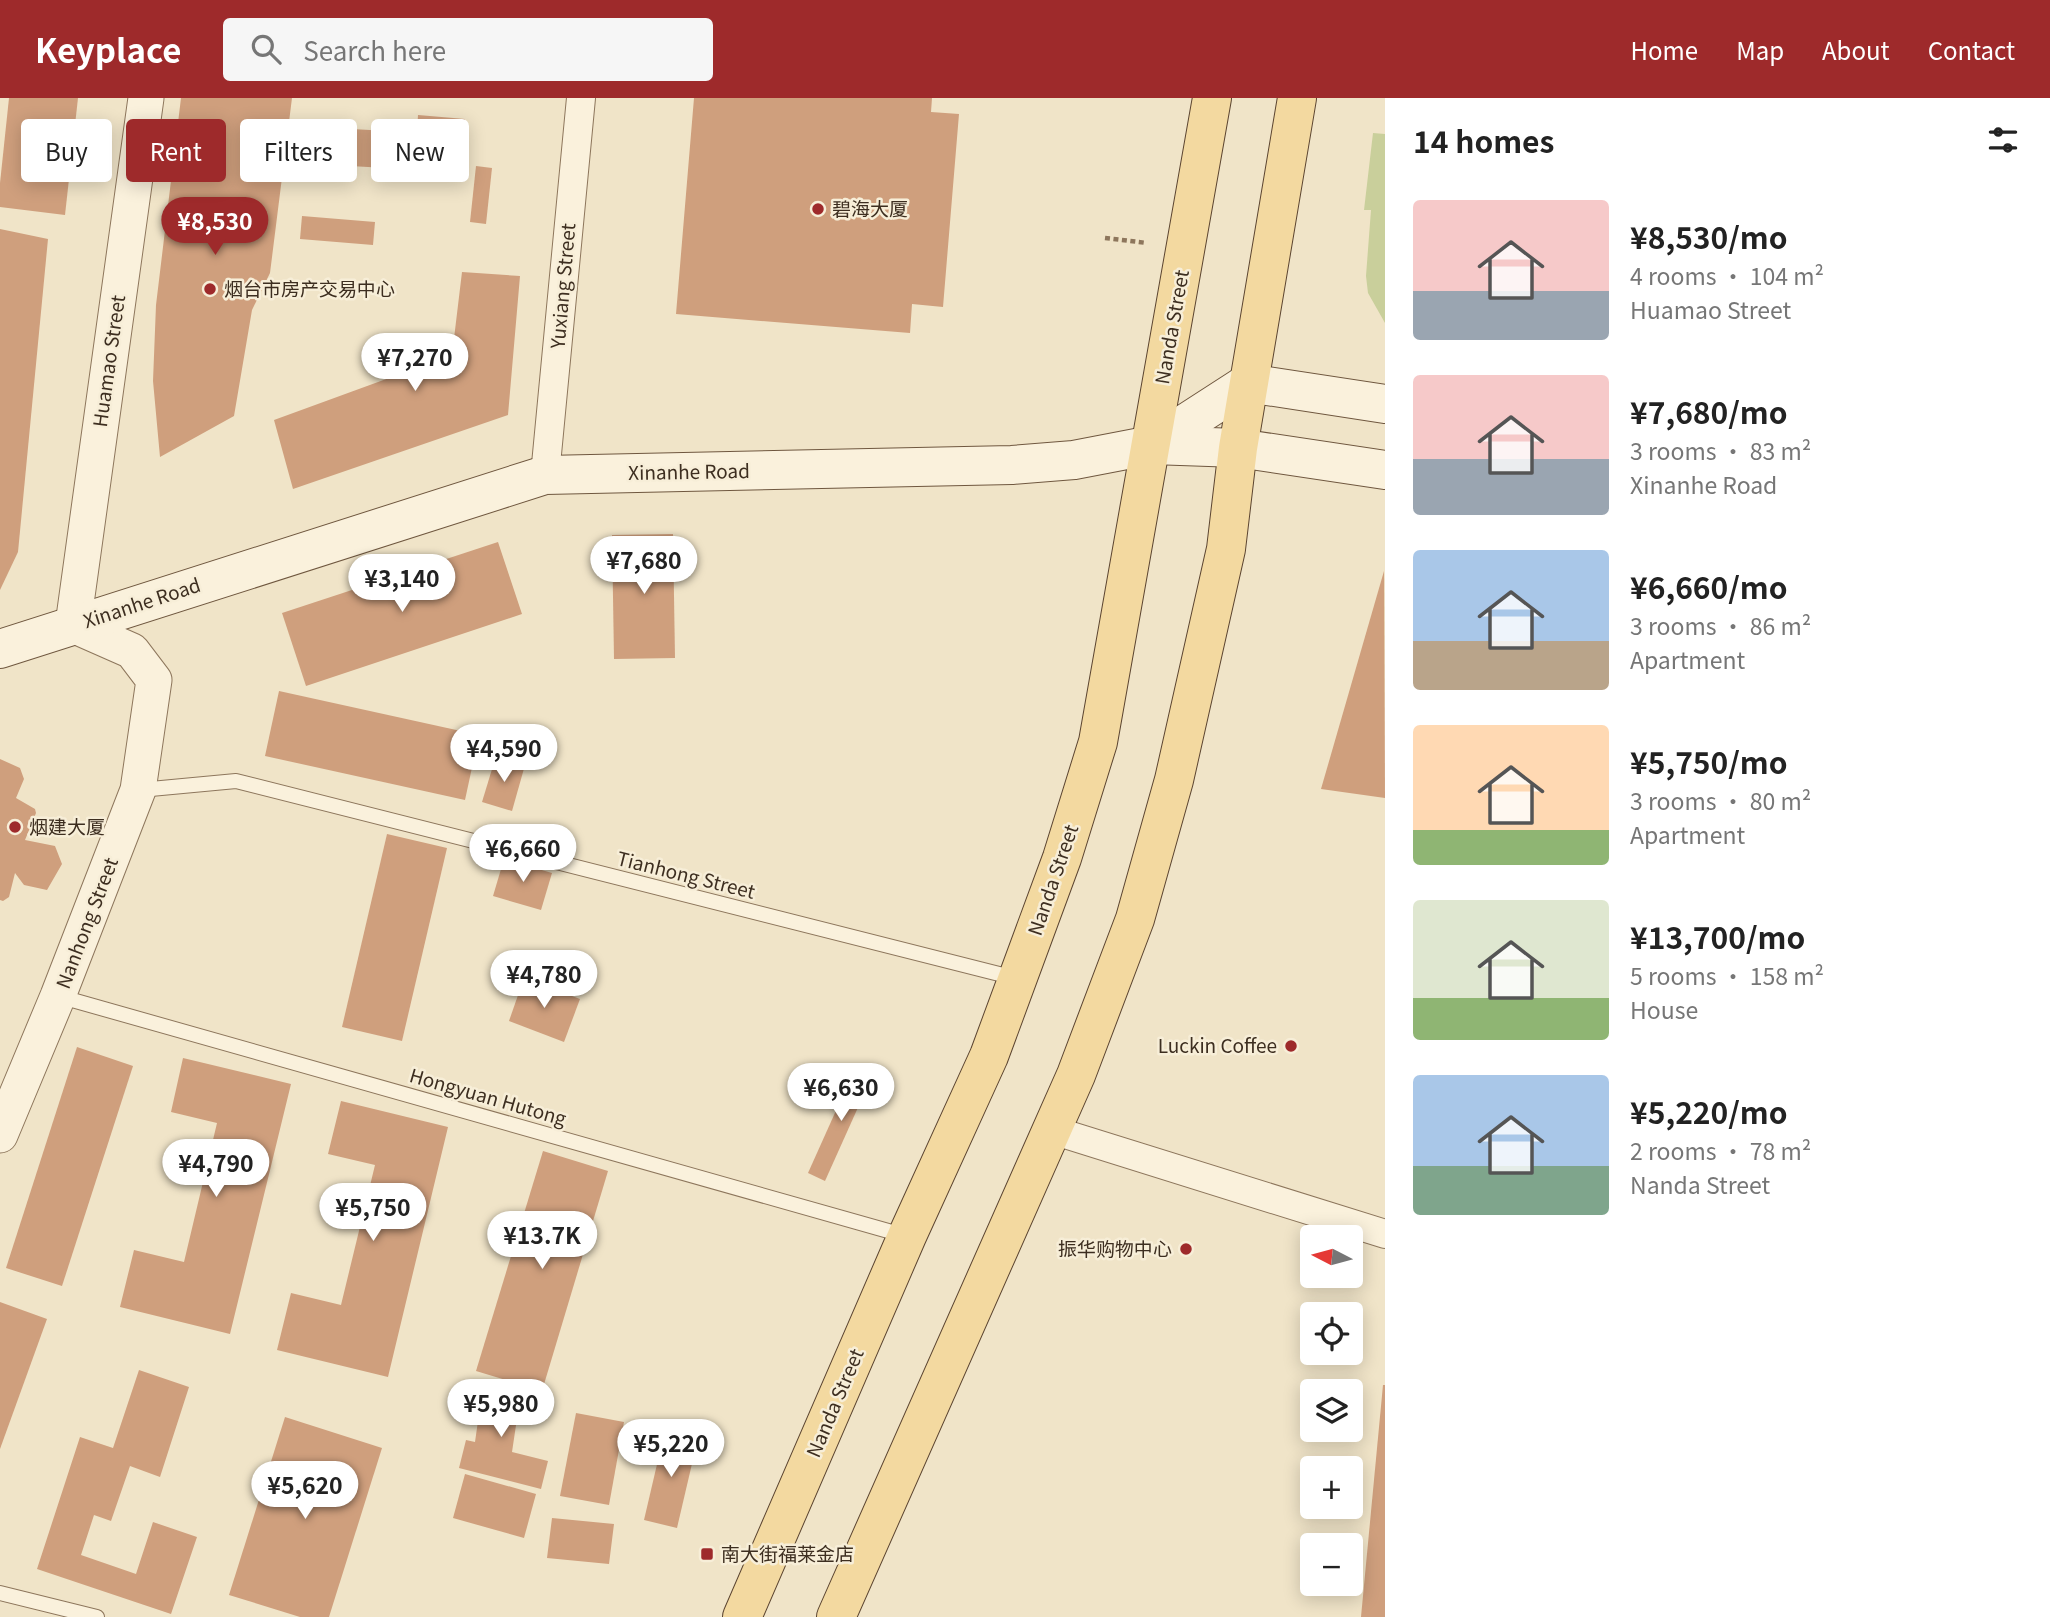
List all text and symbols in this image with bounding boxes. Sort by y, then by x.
search box [223,18,713,81]
text: Keyplace [35,25,181,73]
icon: search [247,30,285,68]
text: Search here [303,31,446,68]
text: Home [1631,32,1698,67]
text: Map [1736,32,1784,67]
text: About [1822,32,1890,67]
text: Contact [1928,32,2015,67]
text: 14 homes [1413,118,1554,162]
chip: Buy [21,119,112,182]
chip: Rent [126,119,226,182]
chip: Filters [240,119,357,182]
chip: New [371,119,469,182]
icon: filters [1984,121,2022,159]
place label: 碧海大厦 [832,194,908,221]
pin: ¥8,530 [158,198,272,257]
marker: 碧海大厦 [810,201,826,217]
text: ¥8,530 [177,203,253,237]
text: ¥8,530/mo [1630,214,1788,258]
street label: Yuxiang Street [542,222,580,351]
icon: home [1469,228,1553,312]
text: 4 rooms · 104 m² [1630,258,1824,292]
street label: Nanda Street [1147,267,1194,386]
place label: 烟台市房产交易中心 [224,274,395,301]
marker: 烟台市房产交易中心 [202,281,218,297]
text: Huamao Street [1630,292,1791,326]
street label: Huamao Street [85,293,130,429]
pin: ¥7,270 [358,334,472,393]
text: ¥7,270 [377,339,453,373]
text: ¥7,680/mo [1630,389,1788,433]
icon: home [1469,403,1553,487]
text: 3 rooms · 83 m² [1630,433,1811,467]
street label: Xinanhe Road [628,456,750,485]
text: Xinanhe Road [1630,467,1777,501]
pin: ¥7,680 [587,536,701,596]
text: ¥7,680 [606,542,682,576]
pin: ¥3,140 [345,554,459,614]
text: ¥3,140 [364,560,440,594]
text: ¥6,660/mo [1630,564,1788,608]
street label: Xinanhe Road [79,570,204,633]
icon: home [1469,578,1553,662]
text: 3 rooms · 86 m² [1630,608,1811,642]
text: Apartment [1630,642,1745,676]
pin: ¥4,590 [447,724,561,784]
text: ¥4,590 [466,730,542,764]
text: ¥5,750/mo [1630,739,1788,783]
icon: home [1469,753,1553,837]
text: 3 rooms · 80 m² [1630,783,1811,817]
place label: 烟建大厦 [29,812,105,839]
text: Apartment [1630,817,1745,851]
marker: 烟建大厦 [7,819,23,835]
street label: Nanda Street [1020,820,1083,939]
pin: ¥6,660 [466,824,580,884]
text: ¥6,660 [485,830,561,864]
street label: Tianhong Street [614,843,758,904]
street label: Nanhong Street [48,853,123,992]
text: ¥13,700/mo [1630,914,1805,958]
icon: home [1469,928,1553,1012]
pin: ¥4,780 [487,950,601,1010]
text: ¥4,780 [506,956,582,990]
text: 5 rooms · 158 m² [1630,958,1824,992]
text: House [1630,992,1698,1026]
place label: Luckin Coffee [1158,1031,1277,1058]
marker: Luckin Coffee [1283,1038,1299,1054]
street label: Hongyuan Hutong [407,1060,570,1131]
pin: ¥6,630 [784,1063,898,1123]
text: ¥6,630 [803,1069,879,1103]
text: ¥5,220/mo [1630,1089,1788,1133]
icon: home [1469,1103,1553,1187]
text: 2 rooms · 78 m² [1630,1133,1811,1167]
pin: ¥4,790 [159,1140,273,1199]
text: ¥4,790 [178,1145,254,1179]
text: Nanda Street [1630,1167,1770,1201]
pin: ¥5,750 [316,1184,430,1243]
text: ¥5,750 [335,1189,411,1223]
pin: ¥13.7K [485,1212,599,1271]
text: ¥13.7K [503,1217,581,1251]
north arrow [1300,1225,1363,1288]
map controls [1300,1225,1363,1596]
place label: 振华购物中心 [1058,1234,1172,1261]
marker: 振华购物中心 [1178,1241,1194,1257]
button: locate [1300,1302,1363,1365]
street label: Nanda Street [799,1344,869,1461]
button: layers [1300,1379,1363,1442]
pin: ¥5,980 [444,1380,558,1439]
text: ¥5,980 [463,1385,539,1419]
pin: ¥5,220 [614,1420,728,1479]
text: ¥5,220 [633,1425,709,1459]
button: + [1300,1456,1363,1519]
pin: ¥5,620 [248,1462,362,1521]
text: ¥5,620 [267,1467,343,1501]
button: − [1300,1533,1363,1596]
place label: 南大街福莱金店 [721,1539,854,1566]
marker: 南大街福莱金店 [699,1546,715,1562]

